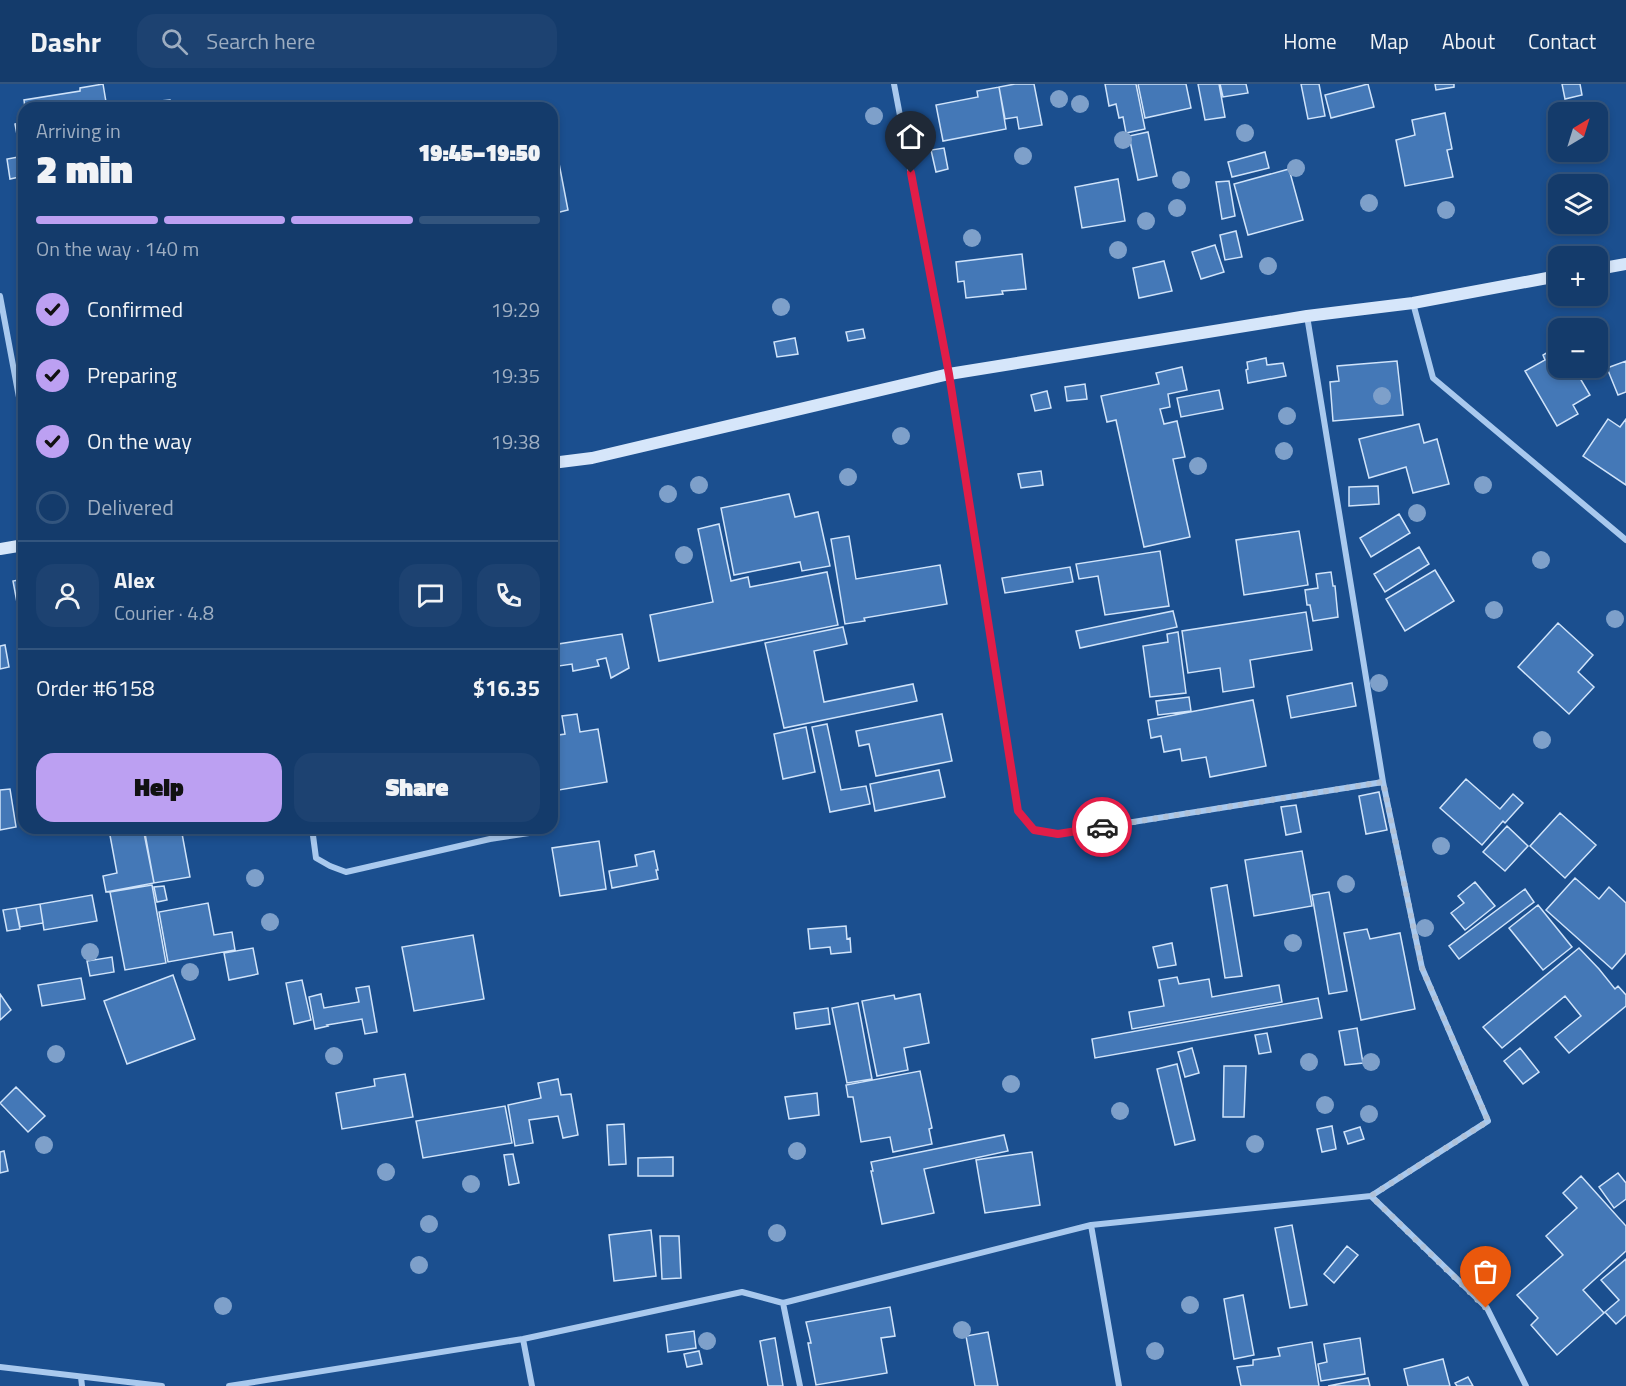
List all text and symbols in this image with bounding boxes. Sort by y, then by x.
search box [137,14,557,68]
text: Dashr [30,20,101,63]
text: Search here [206,24,315,58]
icon: search [158,25,191,58]
text: Home [1283,25,1337,57]
text: Map [1370,25,1409,57]
text: About [1442,25,1495,57]
text: Contact [1528,25,1596,57]
north arrow [1548,102,1608,162]
map controls [1548,102,1608,378]
pin [885,111,936,173]
text: Arriving in [36,115,121,146]
icon: home [894,120,927,153]
text: 19:45–19:50 [418,136,540,170]
text: 2 min [36,139,133,198]
button: layers [1548,174,1608,234]
text: On the way · 140 m [36,233,199,264]
button: + [1548,246,1608,306]
text: Confirmed [87,292,183,326]
icon: check [36,293,69,326]
text: 19:29 [491,294,540,325]
button: − [1548,318,1608,378]
text: Preparing [87,358,177,392]
icon: check [36,359,69,392]
text: 19:35 [491,360,540,391]
text: On the way [87,424,192,458]
icon: check [36,425,69,458]
text: 19:38 [491,426,540,457]
text: Delivered [87,490,174,524]
text: Alex [114,563,155,597]
button: person [36,564,99,627]
button: chat [399,564,462,627]
button: phone [477,564,540,627]
text: Courier · 4.8 [114,597,214,628]
text: Order #6158 [36,671,155,705]
text: $16.35 [473,671,540,705]
button: Help [36,753,282,822]
button: Share [294,753,540,822]
courier [1072,797,1132,857]
icon: car [1086,811,1119,844]
pin [1460,1246,1511,1308]
icon: bag [1469,1255,1502,1288]

